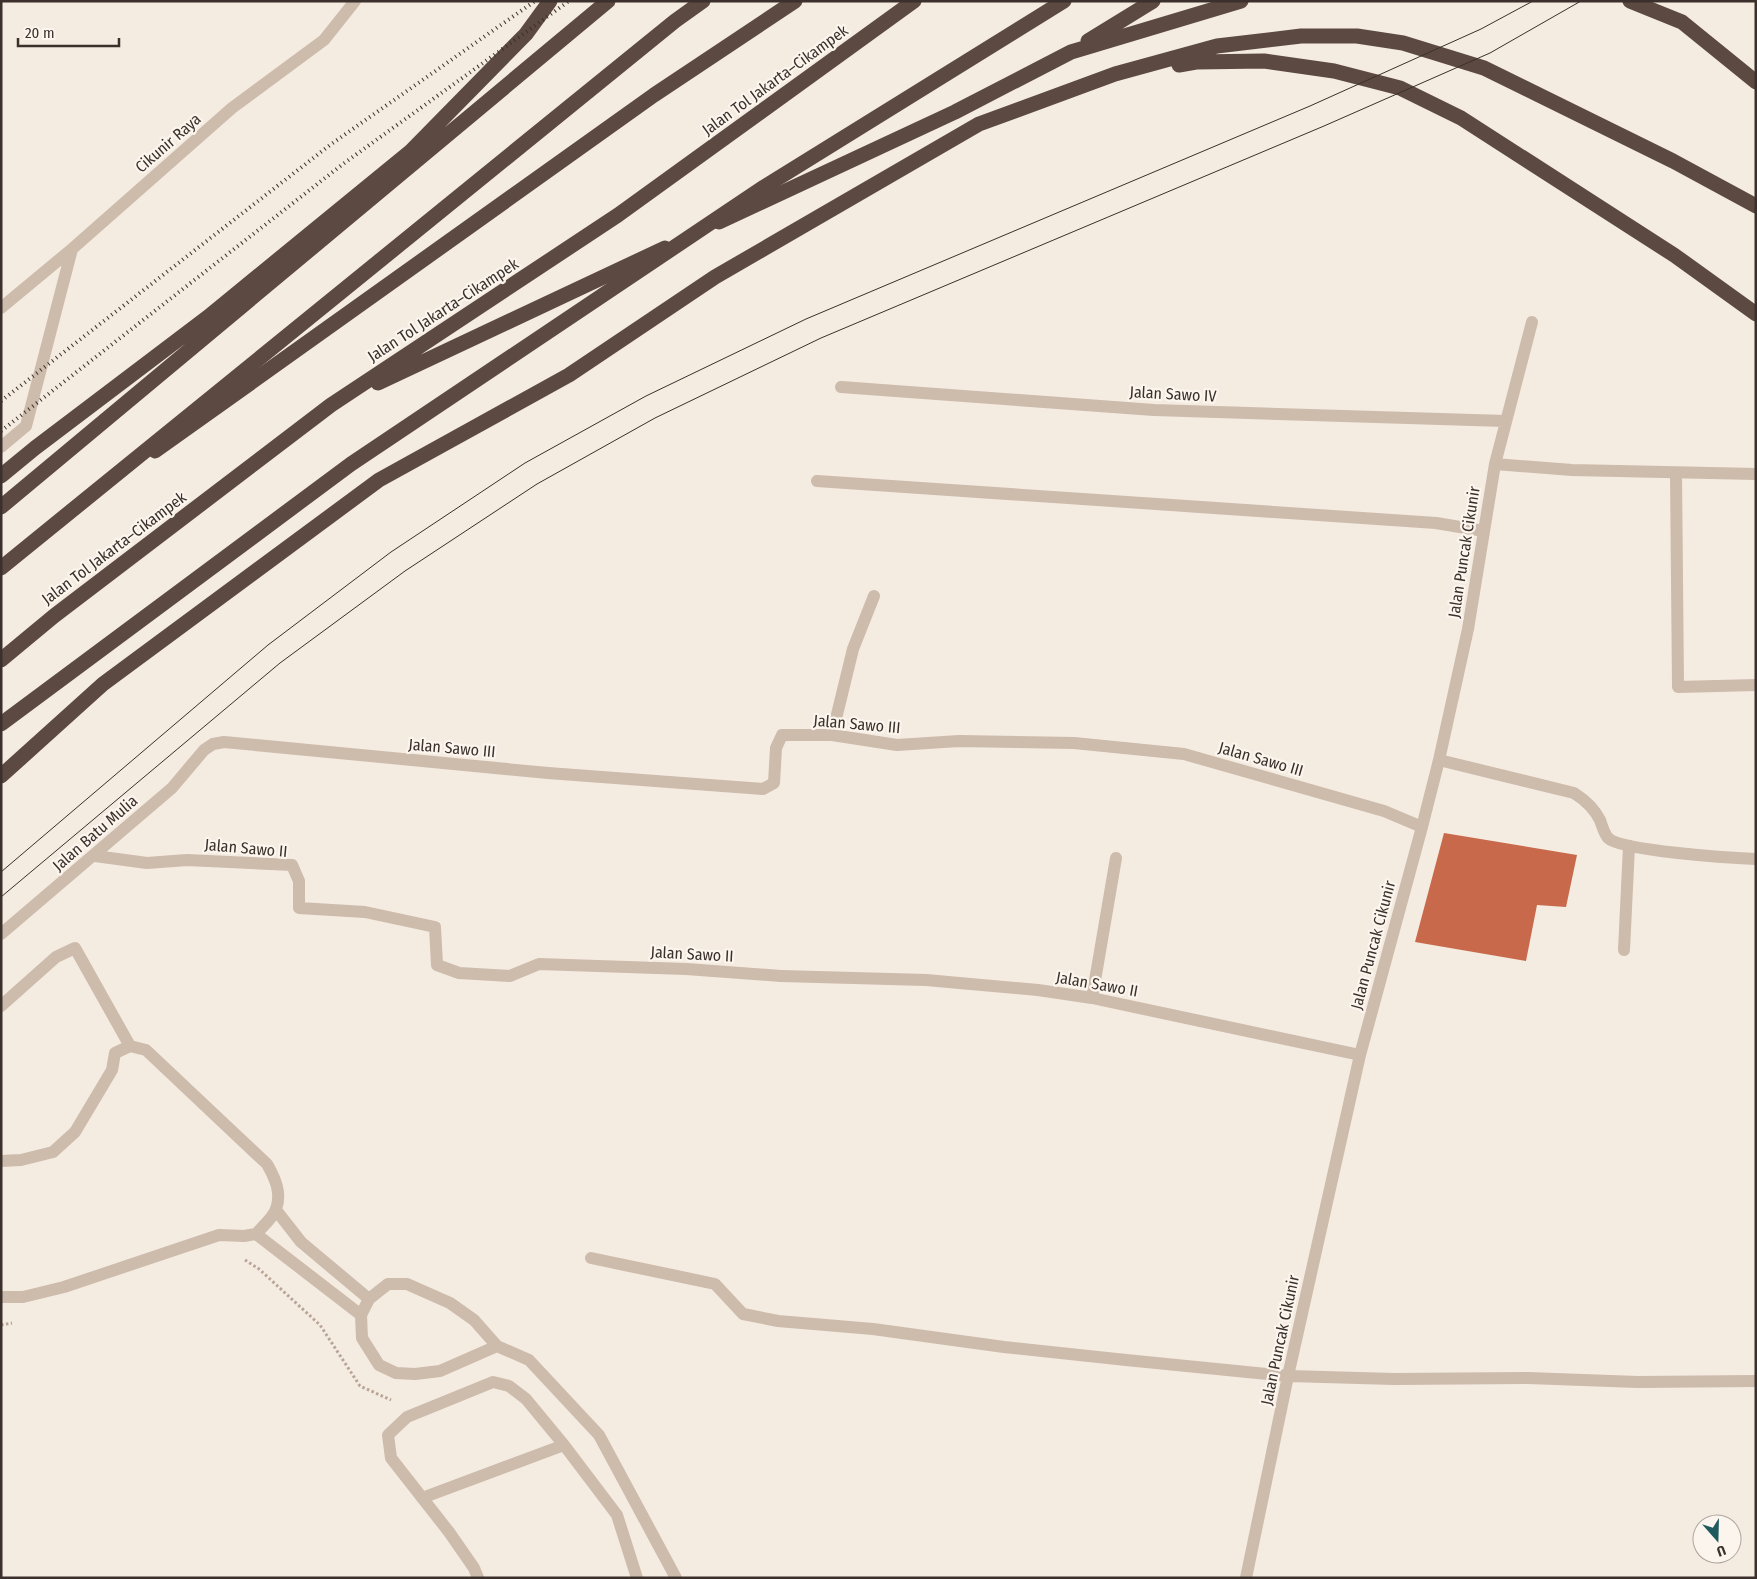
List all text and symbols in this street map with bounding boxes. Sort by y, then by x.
scale bar [18,15,119,47]
street label: Jalan Tol Jakarta–Cikampek [698,20,852,139]
text: 20 m [25,24,55,42]
street label: Cikunir Raya [131,109,205,177]
street label: Jalan Tol Jakarta–Cikampek [364,254,522,366]
street label: Jalan Sawo IV [1129,382,1218,406]
street label: Jalan Puncak Cikunir [1444,485,1484,619]
street label: Jalan Tol Jakarta–Cikampek [38,487,190,608]
street label: Jalan Sawo III [813,711,901,737]
street label: Jalan Sawo III [408,735,496,761]
street label: Jalan Sawo III [1216,738,1306,780]
street label: Jalan Batu Mulia [49,791,141,875]
street label: Jalan Sawo II [204,835,288,861]
street label: Jalan Puncak Cikunir [1347,878,1399,1012]
street label: Jalan Sawo II [650,942,734,966]
street label: Jalan Sawo II [1054,967,1140,1001]
street label: Jalan Puncak Cikunir [1257,1273,1303,1407]
north arrow [1692,1514,1742,1564]
text: U [1715,1541,1728,1560]

